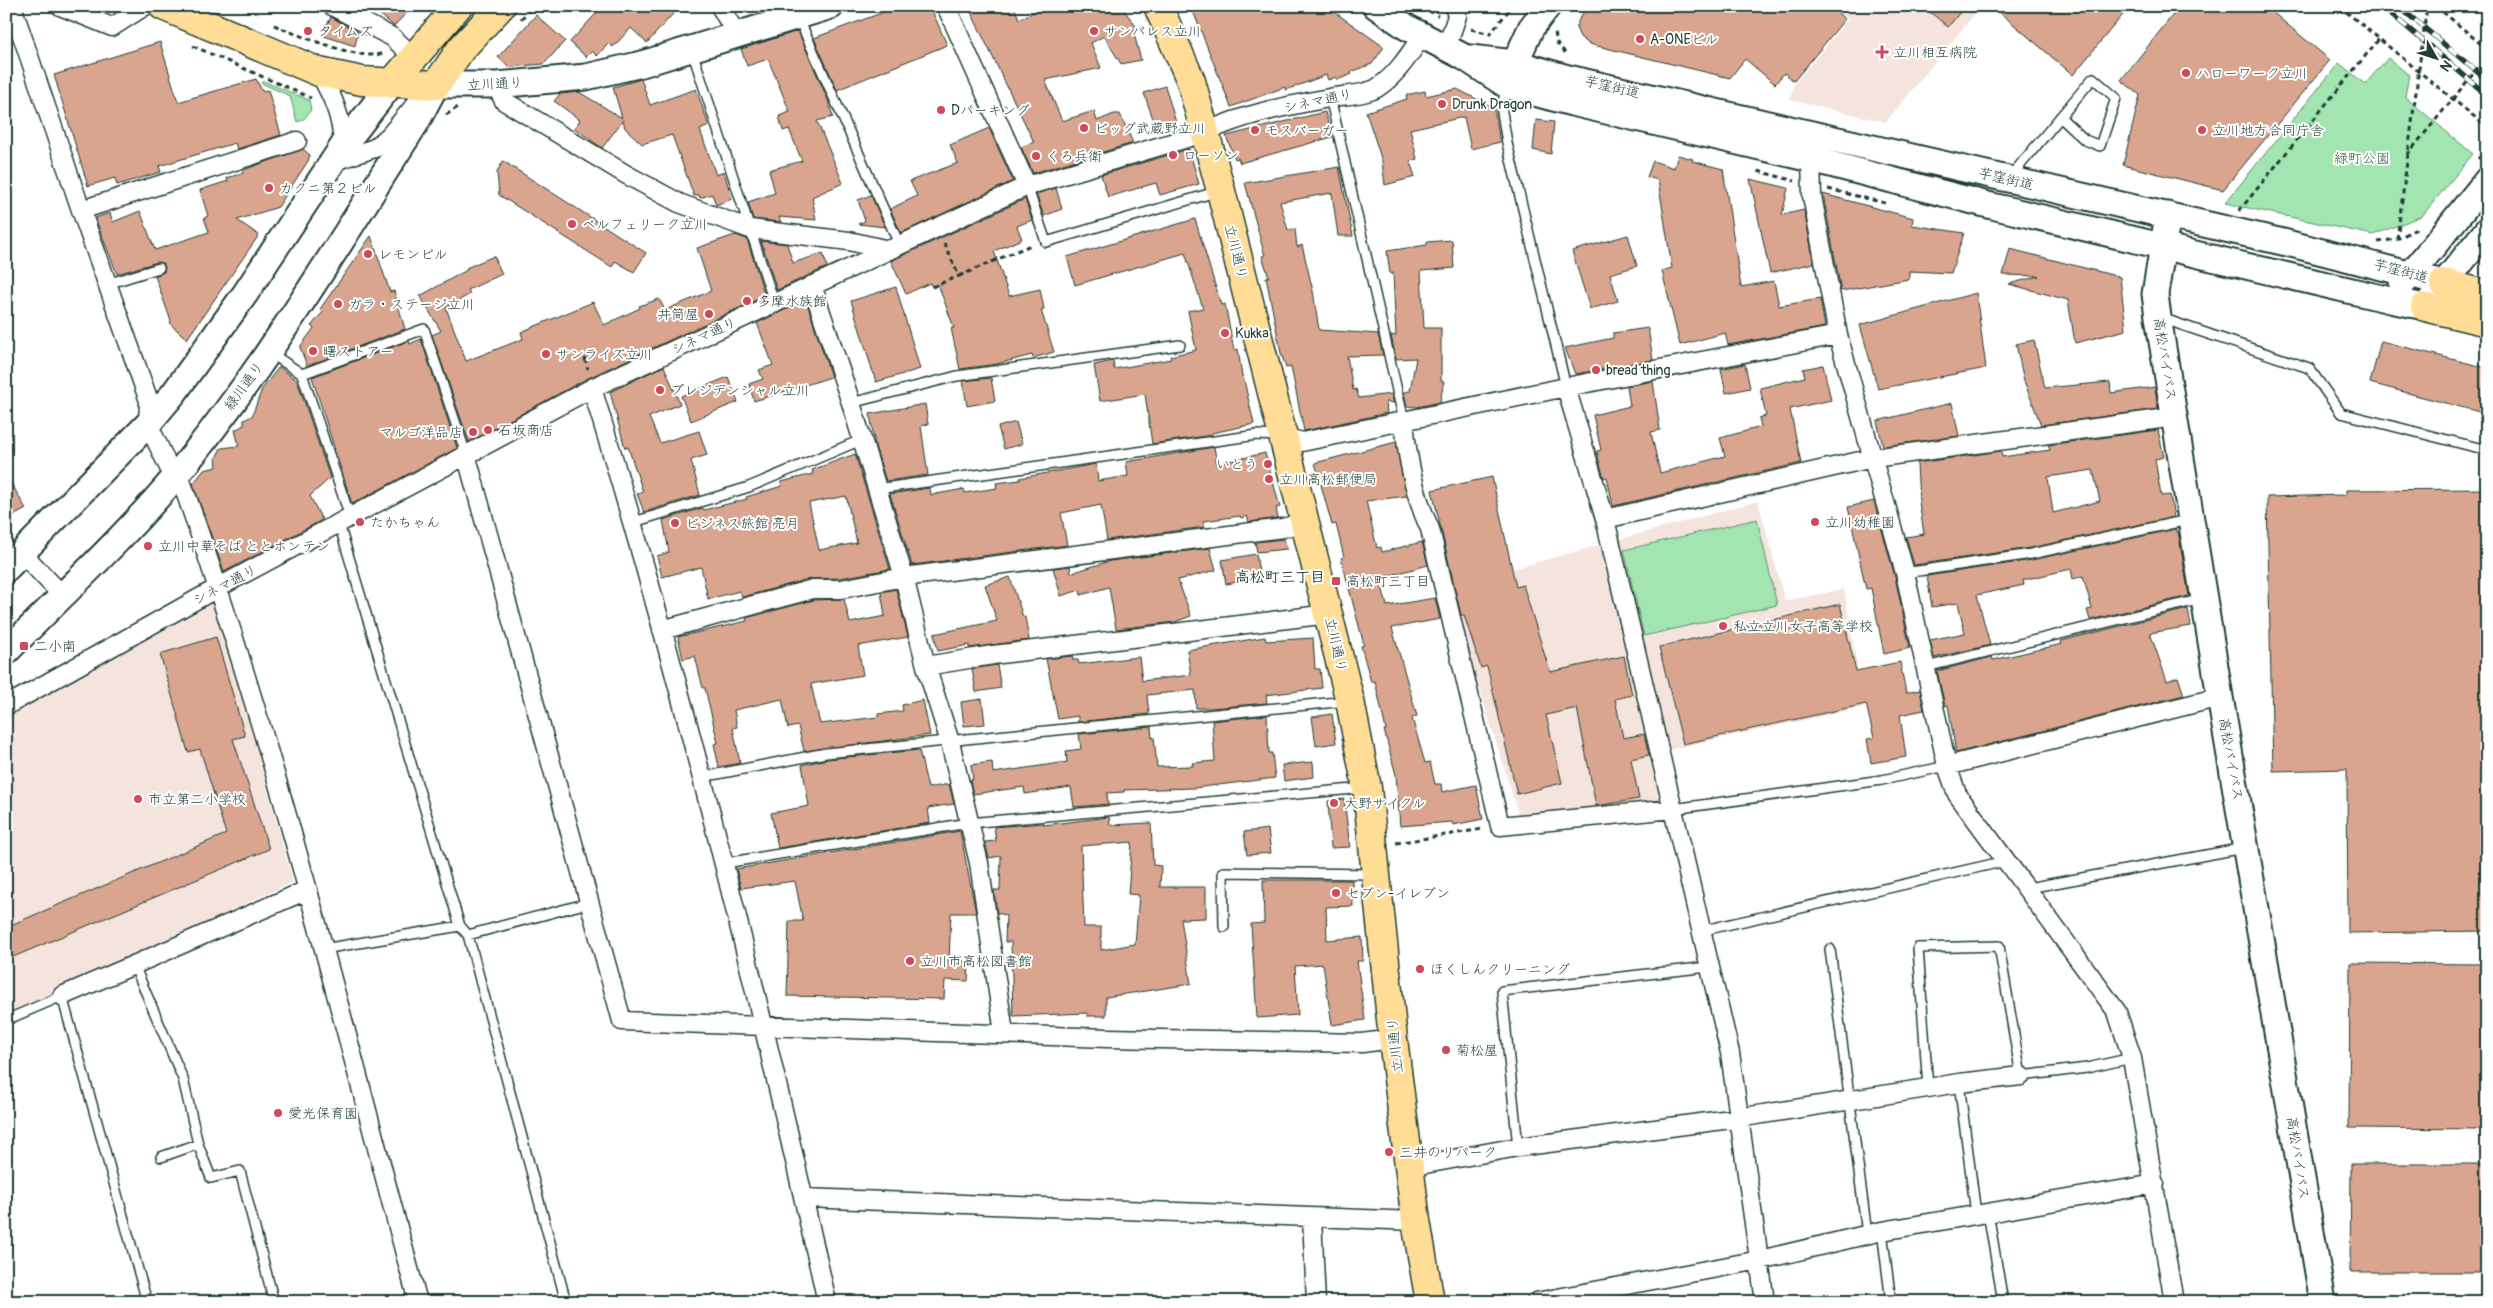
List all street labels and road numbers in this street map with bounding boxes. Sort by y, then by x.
street label: 芋窪街道 [1583,72,1641,102]
street label: 立川通り [467,74,523,94]
street label: シネマ通り [1282,85,1354,117]
street label: 芋窪街道 [1977,164,2035,194]
street label: 立川通り [1221,223,1251,281]
street label: 芋窪街道 [2372,256,2430,286]
street label: シネマ通り [669,314,739,358]
street label: 高松バイパス [2150,316,2180,402]
street label: 緑川通り [221,358,267,414]
street label: シネマ通り [190,561,260,609]
street label: 立川通り [1321,616,1351,674]
street label: 高松バイパス [2215,716,2247,802]
street label: 立川通り [1384,1016,1406,1074]
street label: 高松バイパス [2283,1115,2313,1201]

